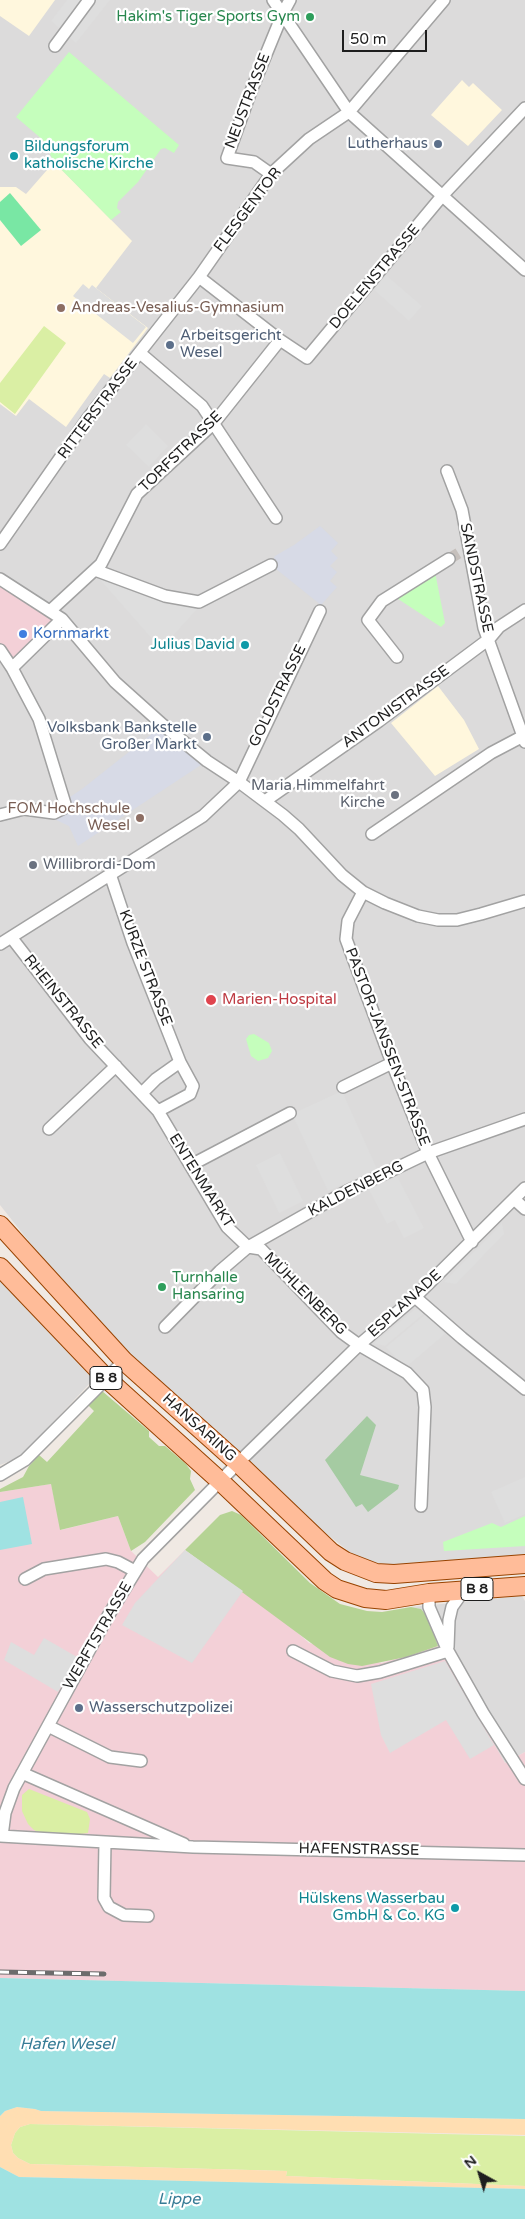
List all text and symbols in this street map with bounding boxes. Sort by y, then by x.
place label: Hakim's Tiger Sports Gym [116,8,300,26]
marker: Hakim's Tiger Sports Gym [304,11,316,23]
scale bar [345,20,430,52]
text: 50 m [350,30,387,48]
street label: NEUSTRASSE [222,51,274,151]
place label: Lutherhaus [347,135,428,153]
place label: Bildungsforum katholische Kirche [24,138,153,173]
marker: Lutherhaus [432,138,444,150]
marker: Bildungsforum katholische Kirche [8,150,20,162]
street label: FLESGENTOR [210,164,286,256]
street label: DOELENSTRASSE [326,221,424,333]
place label: Andreas-Vesalius-Gymnasium [71,299,284,317]
marker: Andreas-Vesalius-Gymnasium [55,302,67,314]
place label: Arbeitsgericht Wesel [180,327,282,362]
marker: Arbeitsgericht Wesel [164,339,176,351]
street label: RITTERSTRASSE [54,355,142,463]
street label: TORFSTRASSE [136,408,226,496]
street label: SANDSTRASSE [456,522,496,634]
place label: Kornmarkt [33,625,109,643]
marker: Kornmarkt [17,628,29,640]
place label: Julius David [151,636,235,654]
marker: Julius David [239,639,251,651]
street label: GOLDSTRASSE [246,642,310,750]
street label: ANTONISTRASSE [339,662,453,752]
place label: Volksbank Bankstelle Großer Markt [47,719,197,754]
marker: Volksbank Bankstelle Großer Markt [201,731,213,743]
place label: Maria Himmelfahrt Kirche [251,777,385,812]
marker: Maria Himmelfahrt Kirche [389,789,401,801]
place label: FOM Hochschule Wesel [8,800,130,835]
marker: FOM Hochschule Wesel [134,812,146,824]
place label: Willibrordi-Dom [43,856,156,874]
marker: Willibrordi-Dom [27,859,39,871]
street label: KURZE STRASSE [115,907,175,1029]
street label: PASTOR-JANSSEN-STRASSE [341,945,433,1149]
street label: RHEINSTRASSE [20,951,106,1053]
place label: Marien-Hospital [222,991,337,1009]
marker: Marien-Hospital [204,993,218,1007]
street label: ENTENMARKT [165,1130,237,1232]
street label: KALDENBERG [305,1157,407,1221]
street label: MÜHLENBERG [260,1249,350,1339]
street label: ESPLANADE [365,1266,445,1342]
place label: Turnhalle Hansaring [172,1269,245,1304]
marker: Turnhalle Hansaring [156,1281,168,1293]
road number: B 8 [90,1366,122,1390]
street label: HANSARING [158,1390,240,1466]
road number: B 8 [461,1578,493,1600]
street label: WERFTSTRASSE [60,1579,136,1693]
place label: Wasserschutzpolizei [89,1699,233,1717]
marker: Wasserschutzpolizei [73,1702,85,1714]
street label: HAFENSTRASSE [298,1840,420,1860]
place label: Hülskens Wasserbau GmbH & Co. KG [298,1890,445,1925]
marker: Hülskens Wasserbau GmbH & Co. KG [449,1902,461,1914]
water label: Hafen Wesel [20,2035,114,2055]
north arrow [455,2149,505,2199]
text: N [461,2152,480,2172]
water label: Lippe [158,2190,200,2210]

